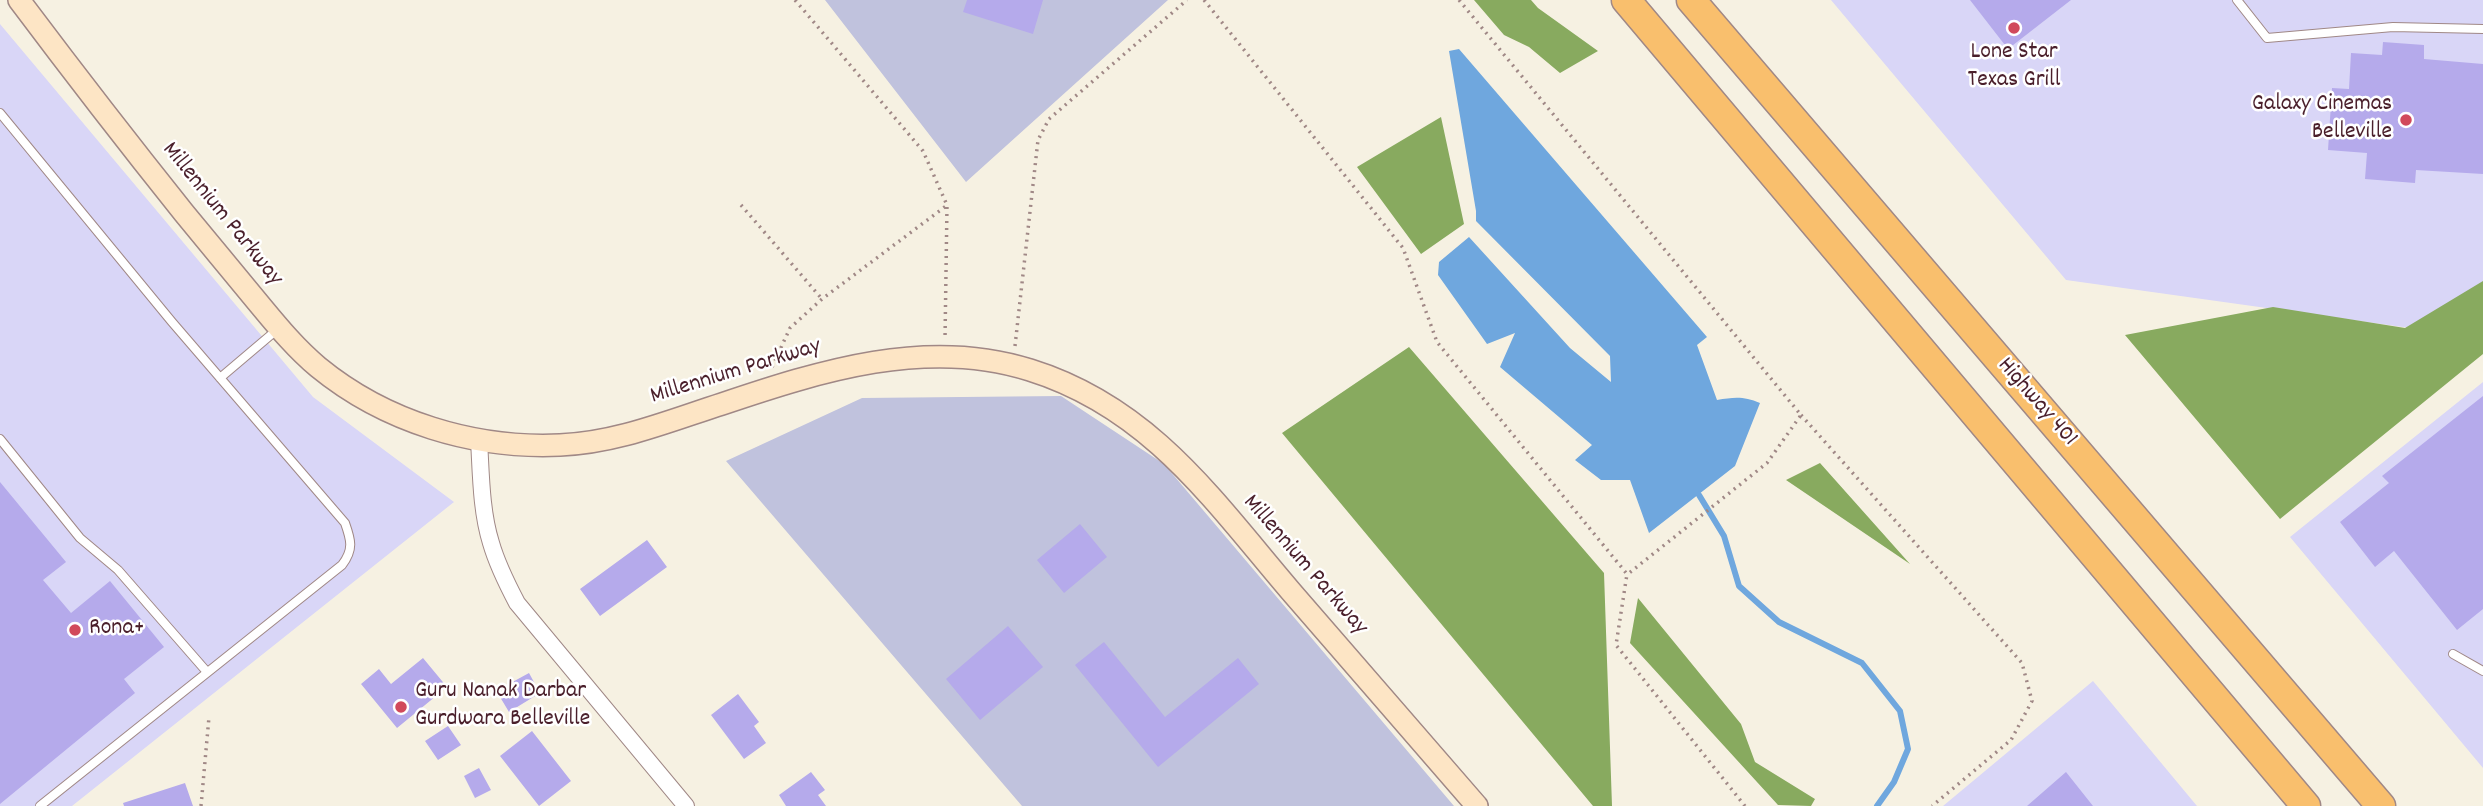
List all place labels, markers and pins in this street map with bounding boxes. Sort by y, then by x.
marker: Lone Star Texas Grill [2006,20,2022,36]
place label: Lone Star Texas Grill [1968,40,2060,96]
place label: Galaxy Cinemas Belleville [2252,92,2392,148]
marker: Galaxy Cinemas Belleville [2398,112,2414,128]
place label: Rona+ [89,616,144,644]
marker: Rona+ [67,622,83,638]
place label: Guru Nanak Darbar Gurdwara Belleville [415,679,590,735]
marker: Guru Nanak Darbar Gurdwara Belleville [393,699,409,715]

